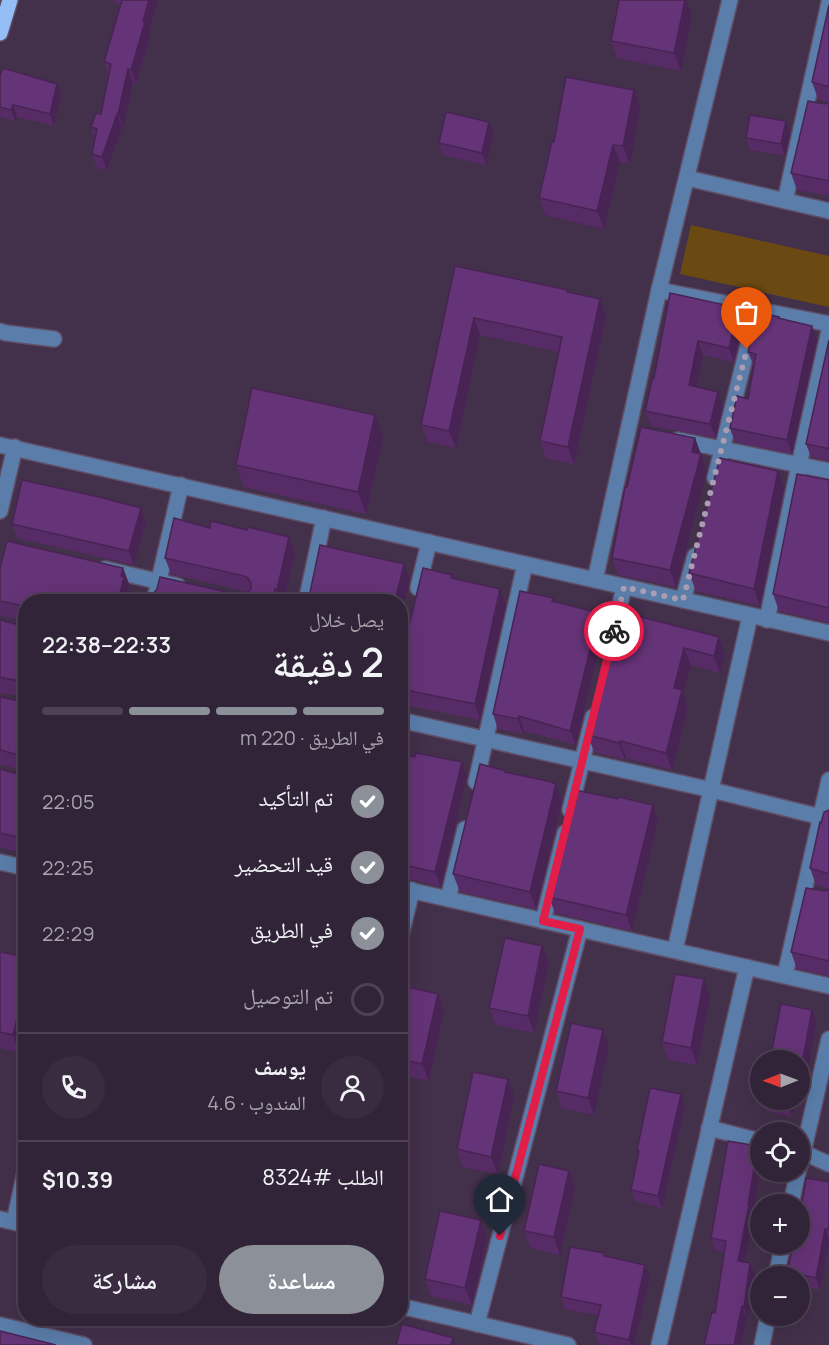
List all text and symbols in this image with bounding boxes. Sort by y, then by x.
pin [721,287,772,349]
icon: bag [730,296,763,329]
courier [584,601,644,661]
text: يصل خلال [309,606,384,633]
icon: bike [598,615,631,648]
text: 22:33–22:38 [42,630,171,660]
text: 2 دقيقة [272,635,384,689]
text: في الطريق · 220 m [240,724,384,751]
text: تم التأكيد [259,783,333,813]
icon: check [351,785,384,818]
text: 22:05 [42,788,95,815]
text: قيد التحضير [235,849,333,879]
icon: check [351,851,384,884]
text: 22:25 [42,854,94,881]
text: في الطريق [250,915,333,945]
icon: check [351,917,384,950]
text: 22:29 [42,920,95,947]
text: تم التوصيل [243,981,333,1011]
north arrow [750,1050,810,1110]
map controls [750,1050,810,1326]
text: يوسف [254,1052,306,1082]
button: phone [42,1056,105,1119]
button: person [321,1056,384,1119]
text: المندوب · 4.6 [207,1089,306,1116]
button: locate [750,1122,810,1182]
text: الطلب #8324 [262,1162,384,1192]
text: $10.39 [42,1165,113,1195]
pin [474,1174,525,1236]
icon: home [483,1183,516,1216]
button: + [750,1194,810,1254]
button: مشاركة [42,1245,207,1314]
button: مساعدة [219,1245,384,1314]
button: − [750,1266,810,1326]

